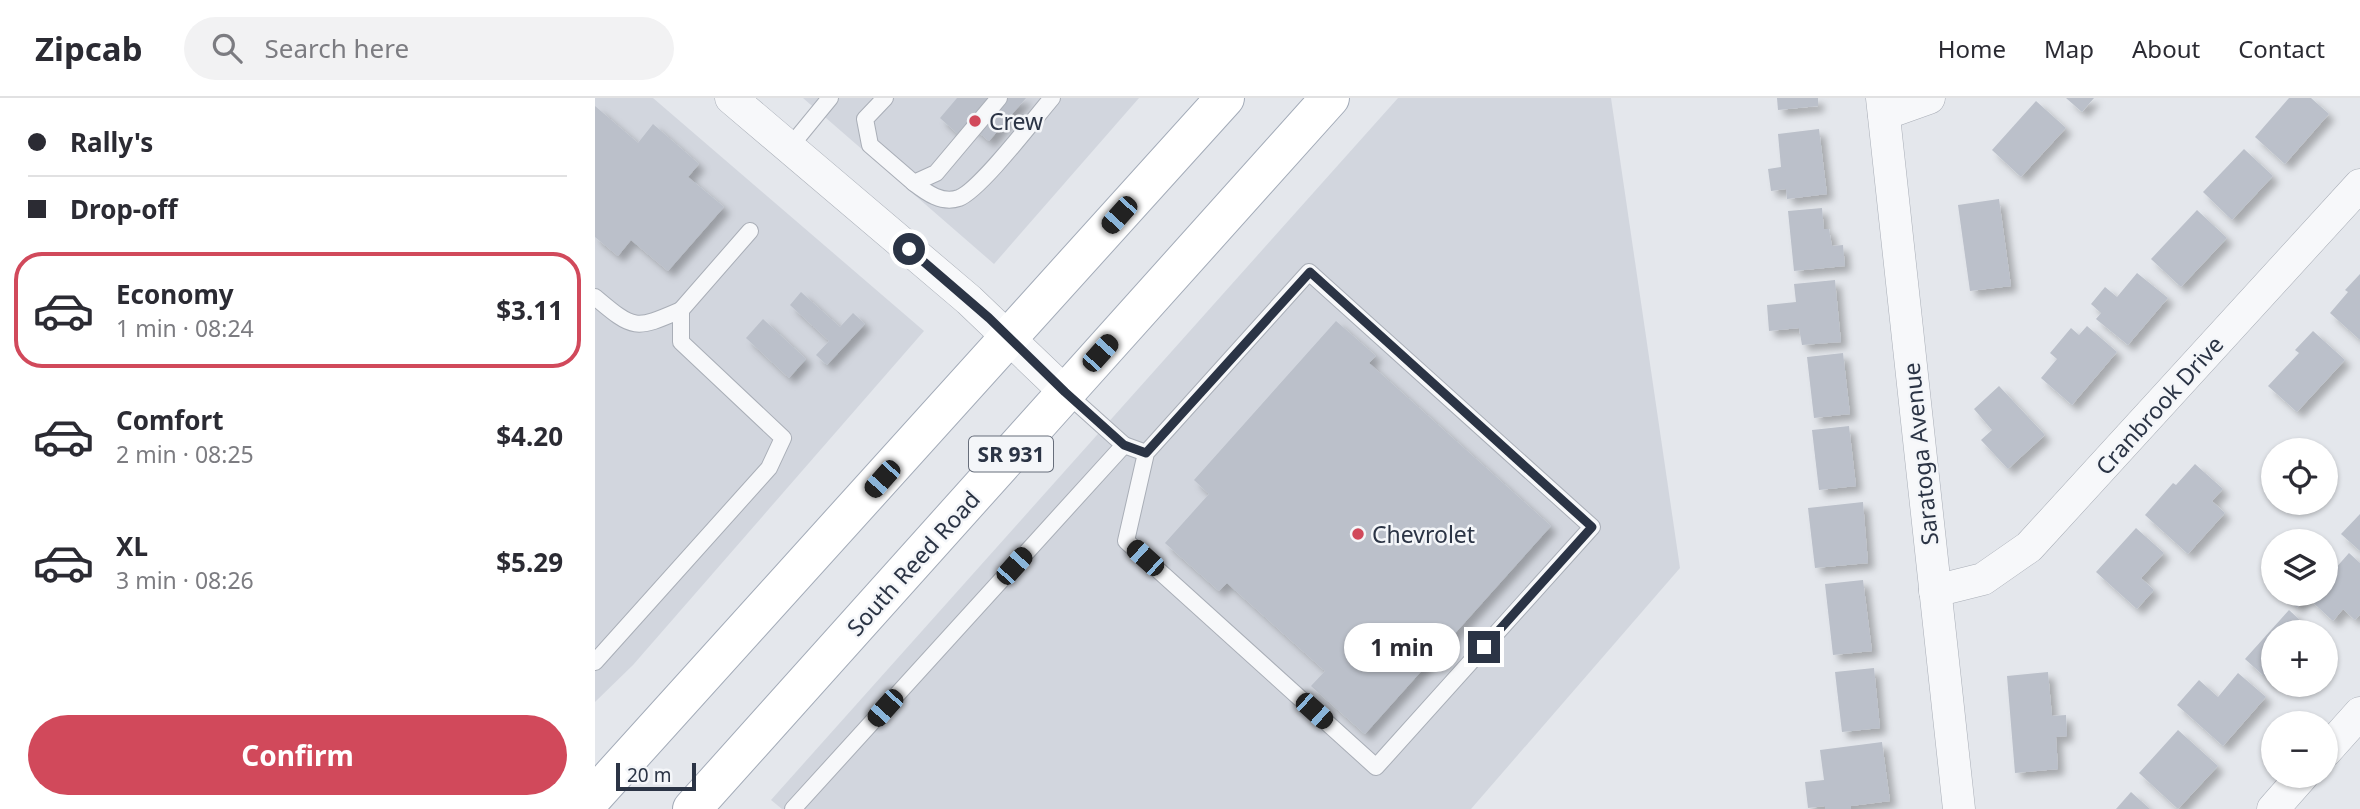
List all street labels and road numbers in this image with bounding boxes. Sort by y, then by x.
street label: Cranbrook Drive [2088,329,2230,481]
street label: Saratoga Avenue [1894,361,1946,547]
road number: SR 931 [969,436,1053,472]
street label: South Reed Road [839,484,987,642]

